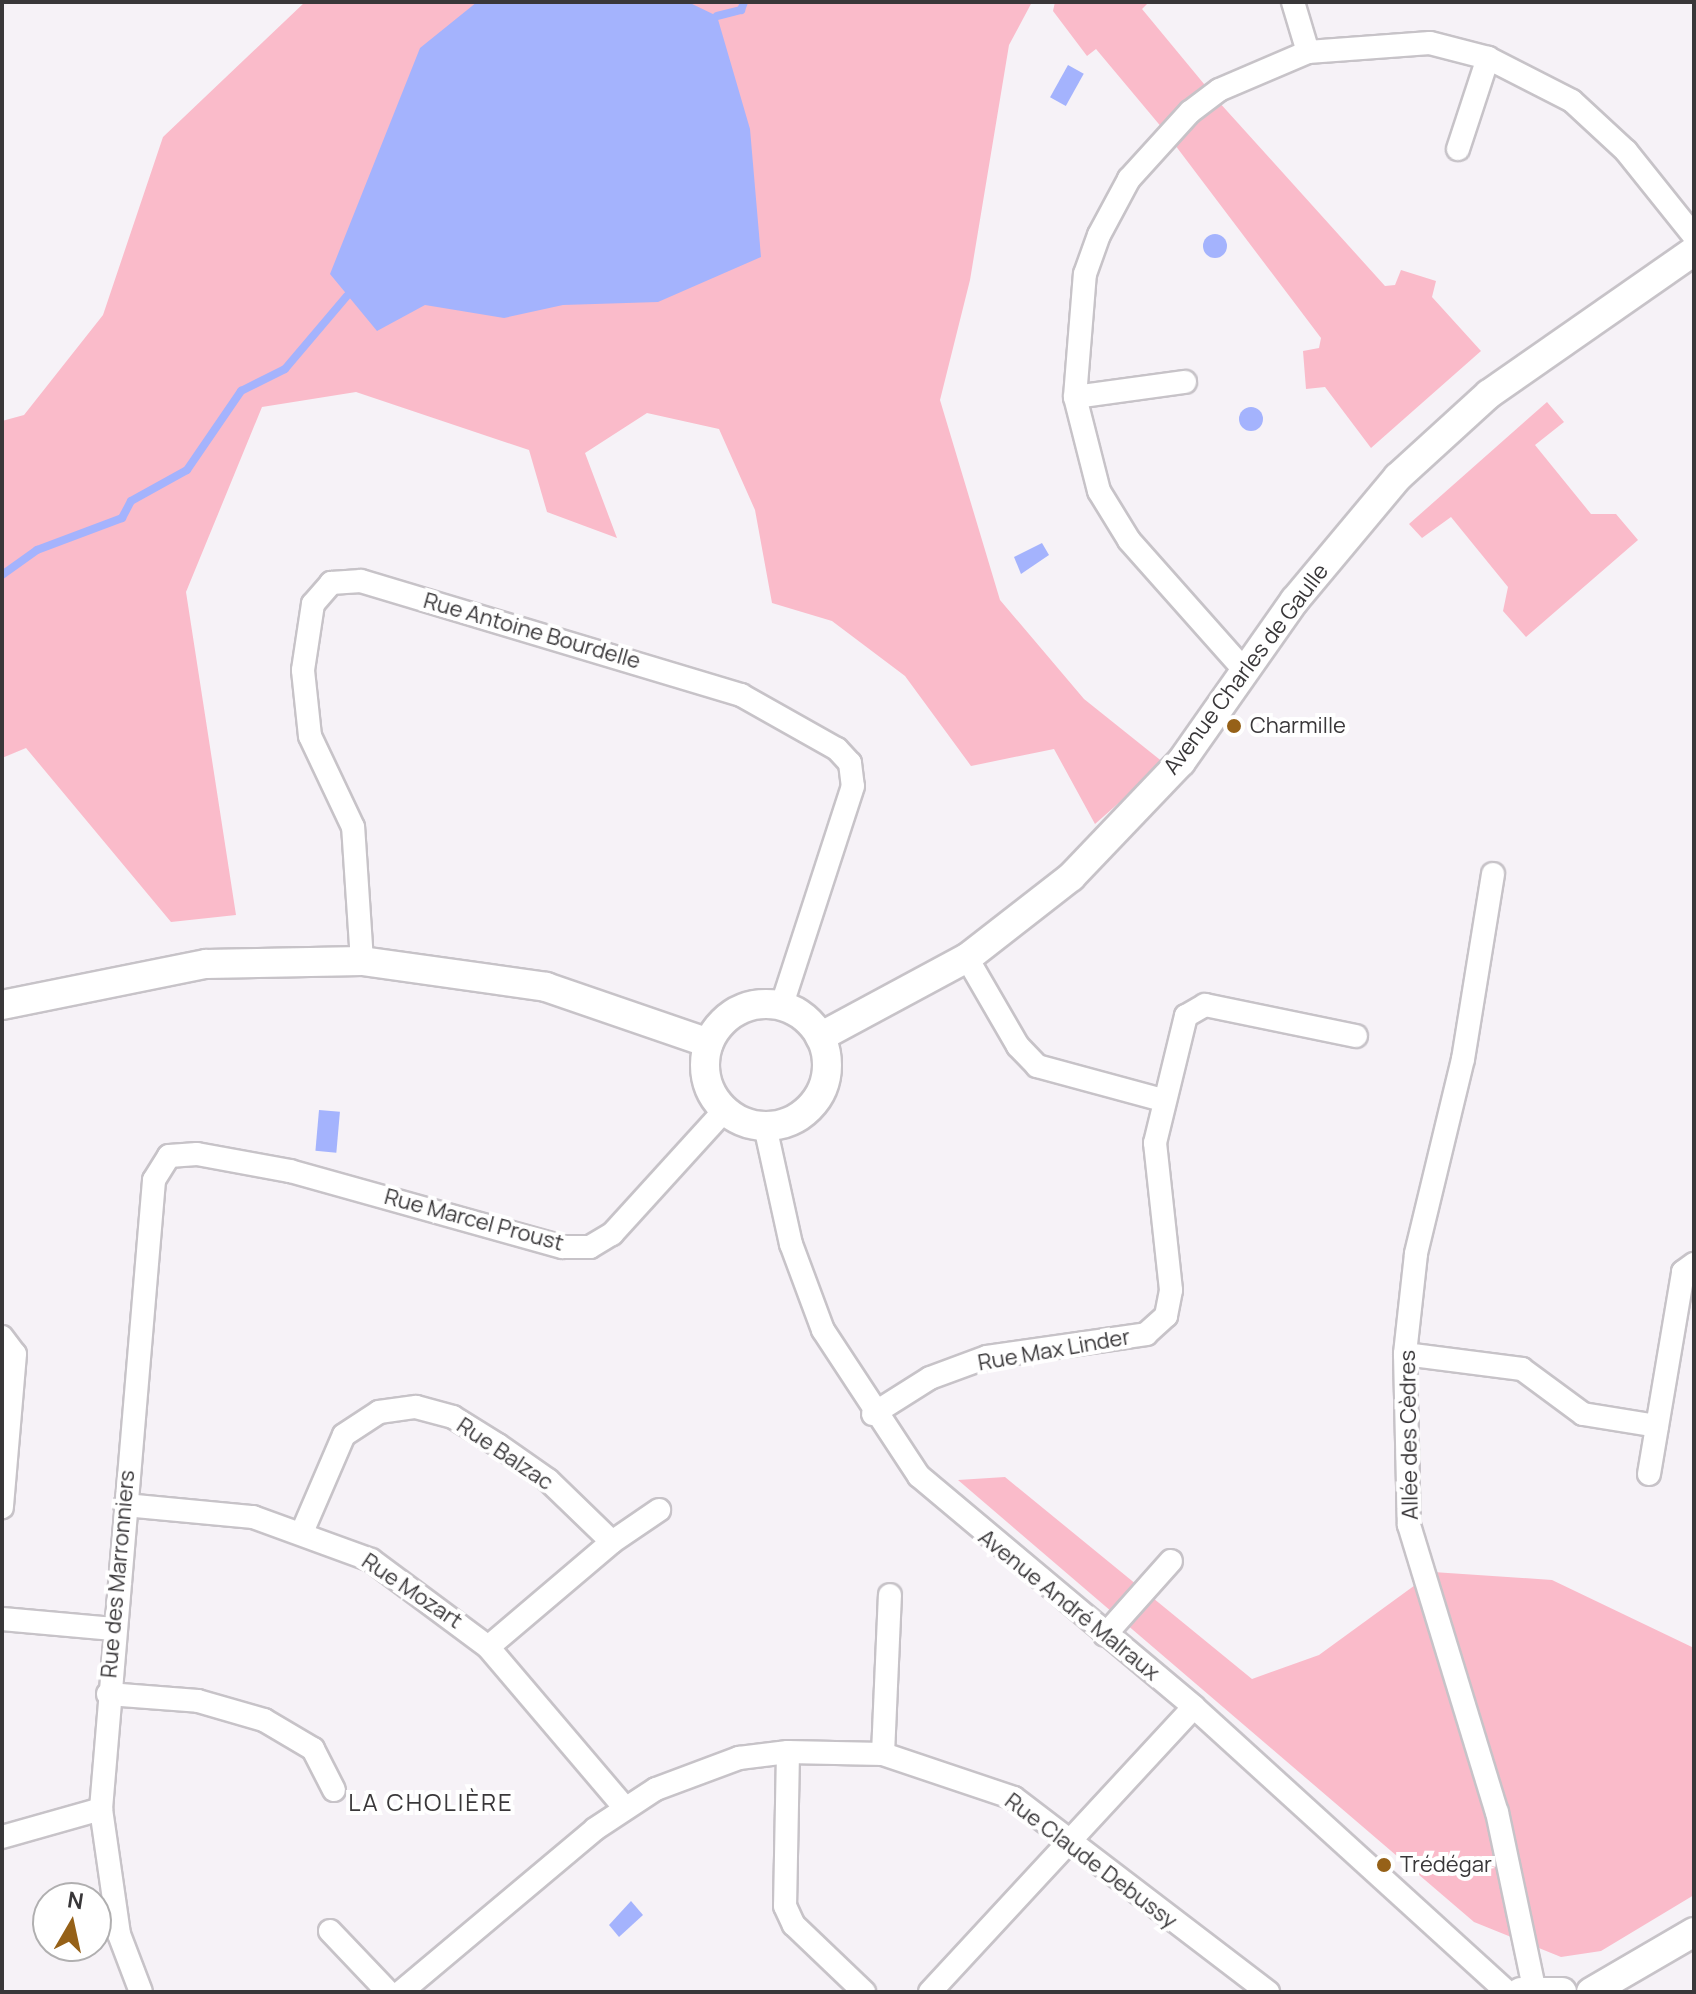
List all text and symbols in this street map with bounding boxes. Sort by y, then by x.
street label: Avenue Charles de Gaulle [1158,558,1334,780]
street label: Rue Antoine Bourdelle [421,587,643,675]
place label: Charmille [1250,713,1346,739]
marker: Charmille [1225,717,1243,735]
street label: Rue Marcel Proust [382,1183,566,1257]
street label: Rue Max Linder [976,1324,1132,1376]
street label: Allée des Cèdres [1394,1350,1424,1520]
street label: Rue Balzac [452,1412,558,1496]
street label: Rue des Marronniers [96,1469,140,1679]
street label: Avenue André Malraux [973,1524,1165,1686]
street label: Rue Mozart [357,1548,467,1634]
district label: LA CHOLIÈRE [348,1788,514,1816]
street label: Rue Claude Debussy [1000,1788,1182,1934]
place label: Trédégar [1400,1852,1492,1878]
marker: Trédégar [1375,1856,1393,1874]
north arrow [32,1882,112,1962]
text: N [65,1884,86,1916]

